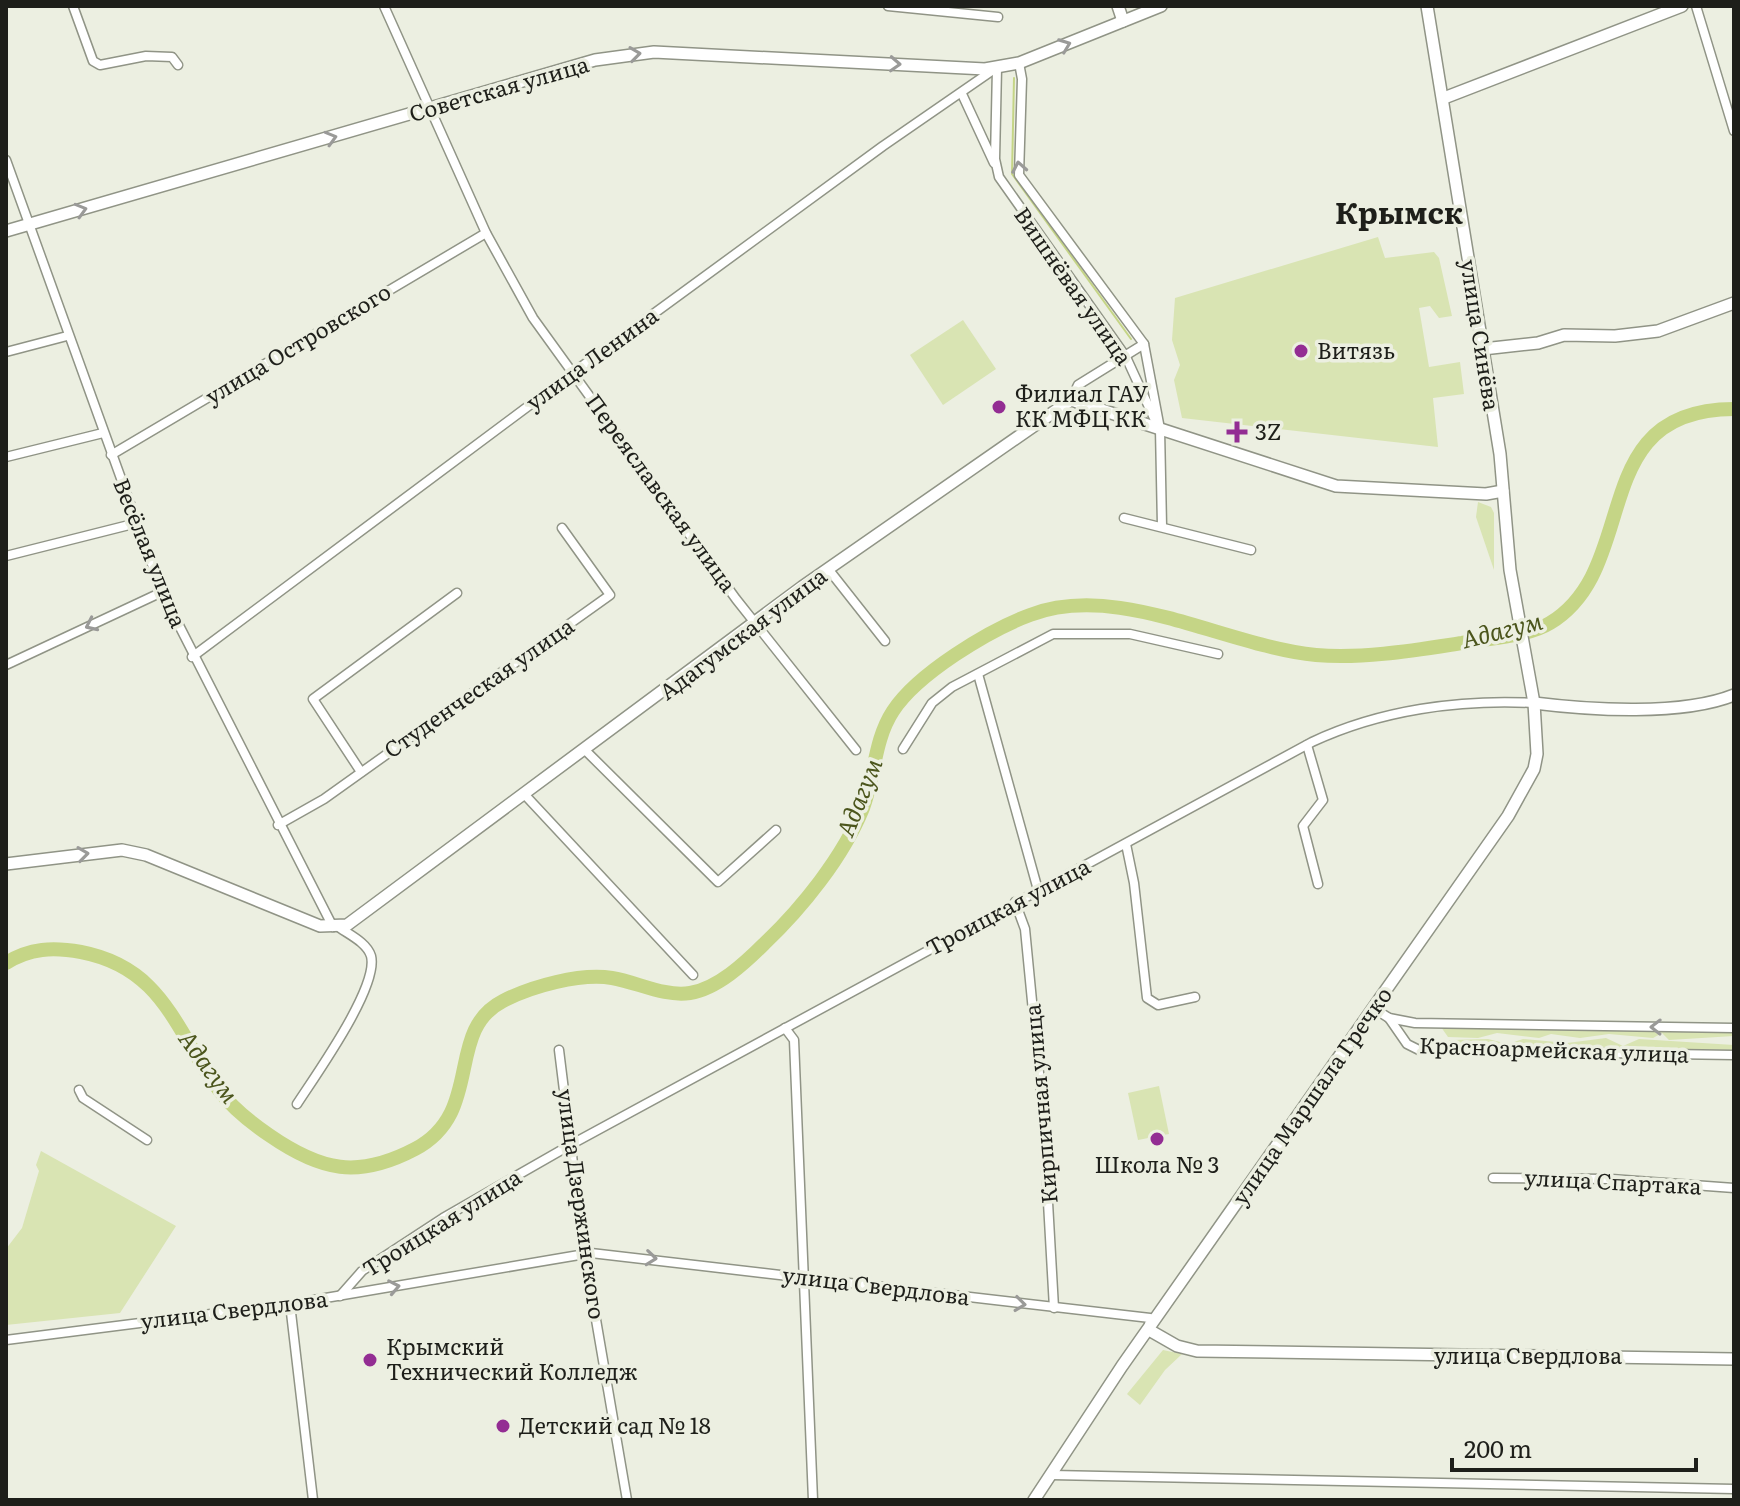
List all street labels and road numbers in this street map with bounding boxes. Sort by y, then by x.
street label: Советская улица [405,46,592,129]
street label: Вишнёвая улица [1007,199,1141,371]
street label: улица Синёва [1453,257,1510,413]
street label: улица Островского [198,274,396,411]
street label: улица Ленина [518,298,664,417]
street label: Переяславская улица [579,386,746,598]
street label: Весёлая улица [106,473,196,632]
street label: Адагумская улица [651,559,833,707]
street label: Студенческая улица [376,608,580,765]
street label: Троицкая улица [919,848,1096,963]
street label: улица Маршала Гречко [1223,979,1399,1211]
street label: Кирпичная улица [1014,1003,1065,1205]
street label: Красноармейская улица [1418,1027,1690,1070]
street label: улица Дзержинского [550,1086,615,1321]
street label: Троицкая улица [355,1159,527,1284]
street label: улица Спартака [1524,1159,1703,1202]
street label: улица Свердлова [781,1257,972,1312]
street label: улица Свердлова [138,1281,329,1336]
street label: улица Свердлова [1434,1338,1622,1371]

